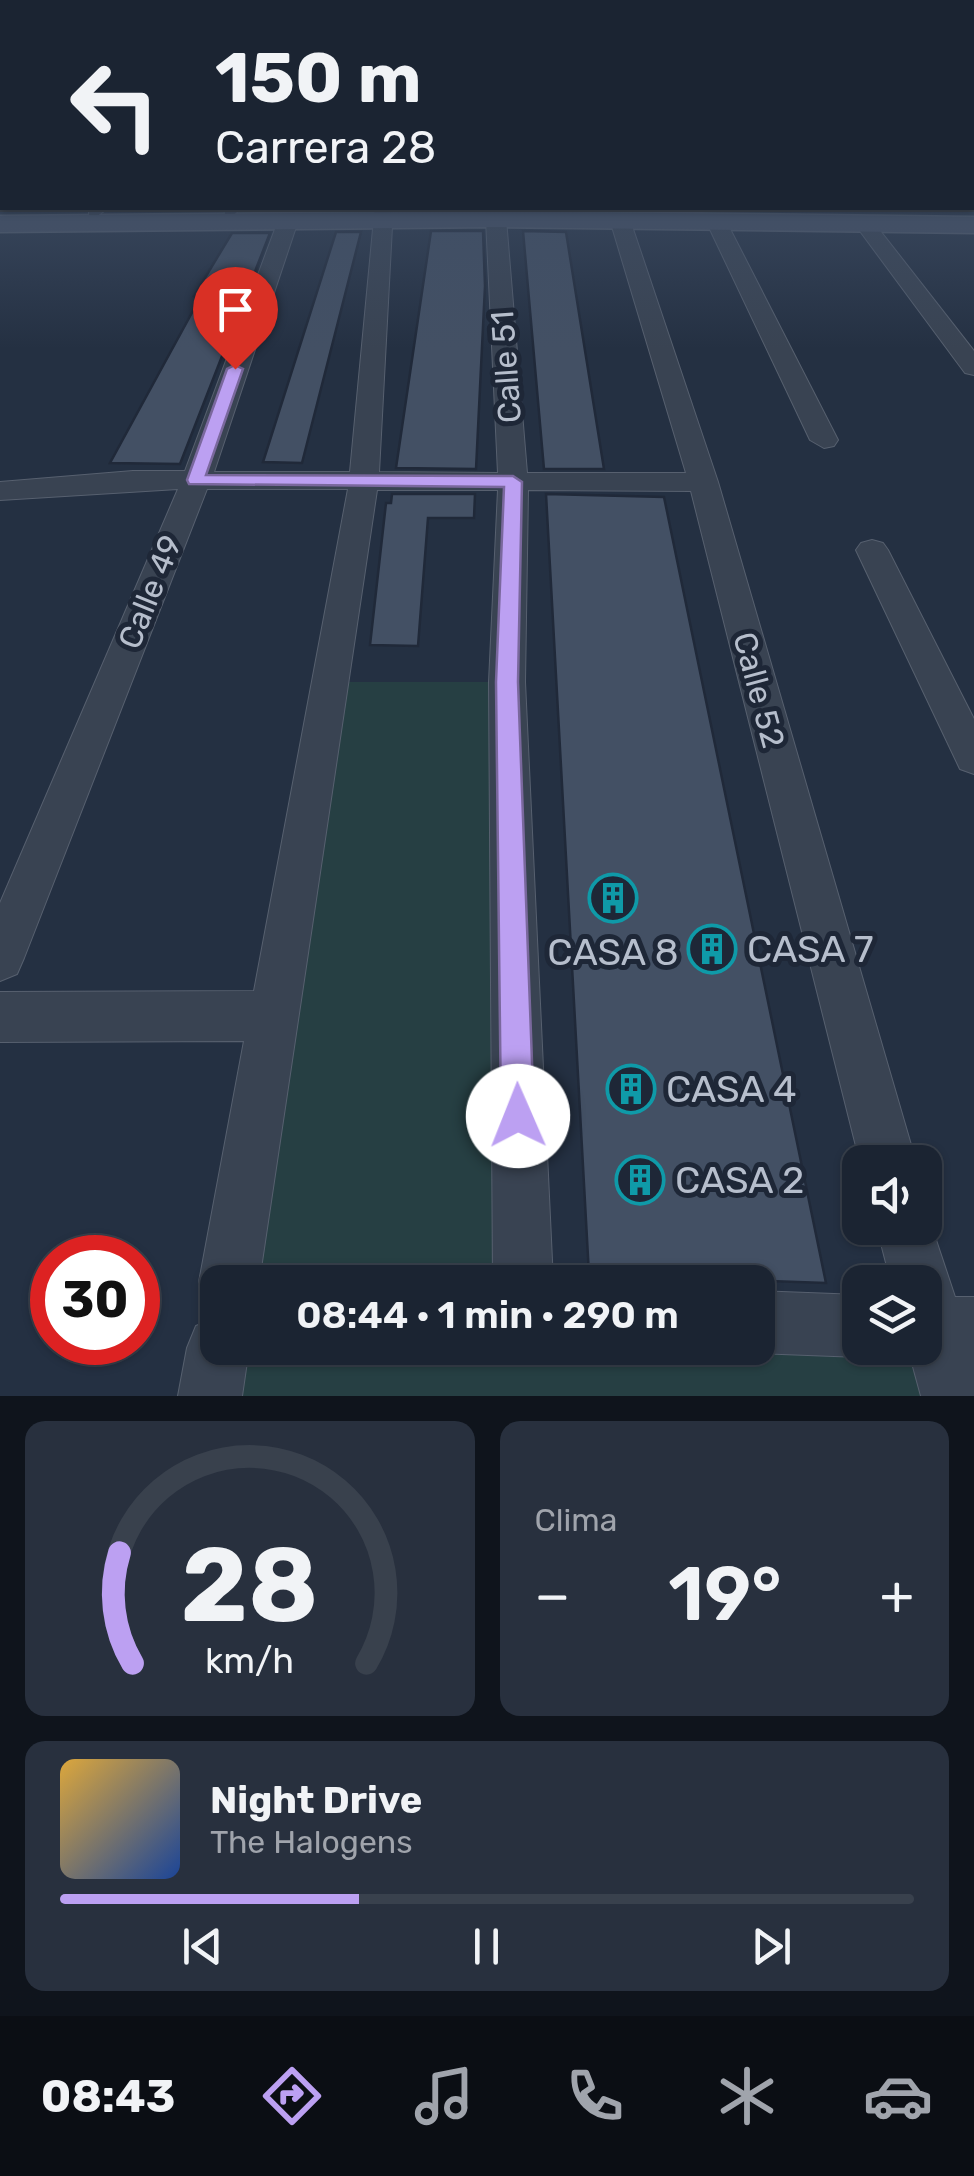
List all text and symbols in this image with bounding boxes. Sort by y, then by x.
text: 150 m [215,37,422,120]
icon: left [50,40,180,170]
text: Carrera 28 [215,121,436,174]
pin [193,267,278,370]
icon: arrive [208,282,263,337]
street label: Calle 51 [483,310,529,424]
street label: Calle 49 [110,530,190,654]
street label: Calle 52 [725,628,793,752]
building icon: CASA 8 [587,872,639,924]
building icon: CASA 7 [686,923,738,975]
place label: CASA 7 [747,926,874,972]
place label: CASA 8 [547,929,679,975]
building icon: CASA 4 [605,1063,657,1115]
position arrow [466,1064,570,1168]
place label: CASA 4 [666,1066,797,1112]
map controls [842,1145,942,1365]
button: sound [842,1145,942,1245]
building icon: CASA 2 [614,1154,666,1206]
place label: CASA 2 [675,1157,804,1203]
speed limit sign: 30 [30,1235,160,1365]
button: layers [842,1265,942,1365]
text: 08:44 · 1 min · 290 m [296,1292,679,1338]
text: Clima [535,1501,617,1539]
text: 28 [181,1524,319,1647]
text: 19° [668,1550,782,1639]
text: − [535,1563,570,1628]
text: + [880,1563,914,1628]
text: km/h [205,1640,294,1682]
text: Night Drive [210,1777,422,1823]
text: The Halogens [210,1823,413,1861]
icon: previous [175,1919,230,1974]
icon: pause [459,1919,514,1974]
icon: next [744,1919,799,1974]
icon: directions [257,2061,327,2131]
icon: music [409,2061,479,2131]
icon: phone [560,2061,630,2131]
icon: climate [712,2061,782,2131]
icon: car [863,2061,933,2131]
text: 08:43 [41,2070,175,2123]

